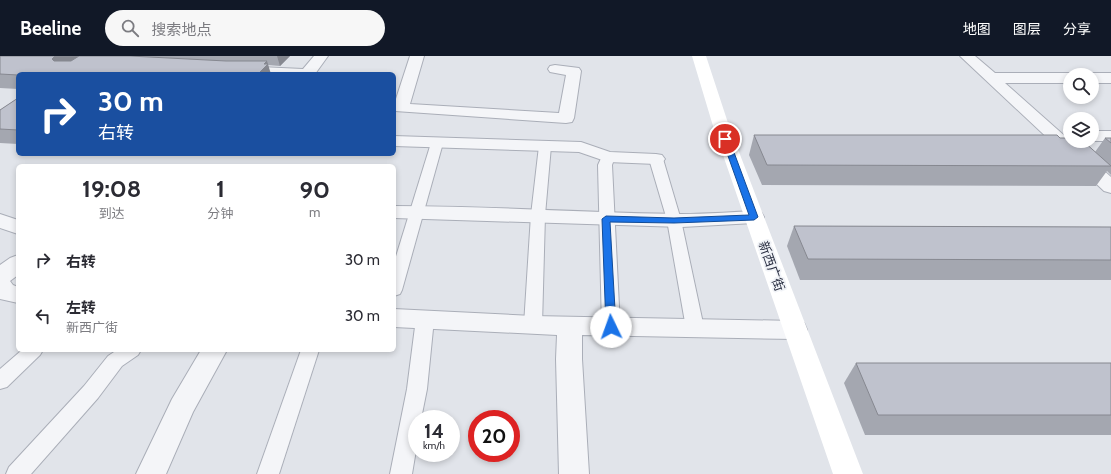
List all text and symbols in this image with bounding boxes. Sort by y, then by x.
search box [105,10,385,46]
text: Beeline [20,17,81,40]
icon: search [119,17,141,39]
text: 地图 [963,20,991,38]
text: 图层 [1013,20,1041,38]
text: 分享 [1063,20,1091,38]
text: 搜索地点 [151,21,211,39]
map controls [1063,68,1099,148]
button: search [1063,68,1099,104]
text: 30 m [98,84,164,118]
icon: right [32,88,84,140]
button: layers [1063,112,1099,148]
text: 右转 [98,122,134,144]
pin [708,122,742,156]
icon: arrive [714,128,736,150]
text: 19:08 [82,174,141,203]
text: 1 [216,174,225,203]
text: 90 [299,175,330,204]
text: m [309,204,320,220]
text: 到达 [99,205,125,221]
text: 分钟 [207,205,233,221]
street label: 新西广街 [756,239,788,293]
icon: right [32,249,54,271]
text: 30 m [345,251,380,269]
text: 右转 [66,253,96,271]
text: 左转 [66,299,96,317]
icon: left [32,305,54,327]
position arrow [590,306,632,348]
text: 30 m [345,307,380,325]
text: 新西广街 [66,319,118,335]
speed limit sign: 20 [468,410,520,462]
text: 14 [424,419,444,443]
text: km/h [423,439,445,452]

